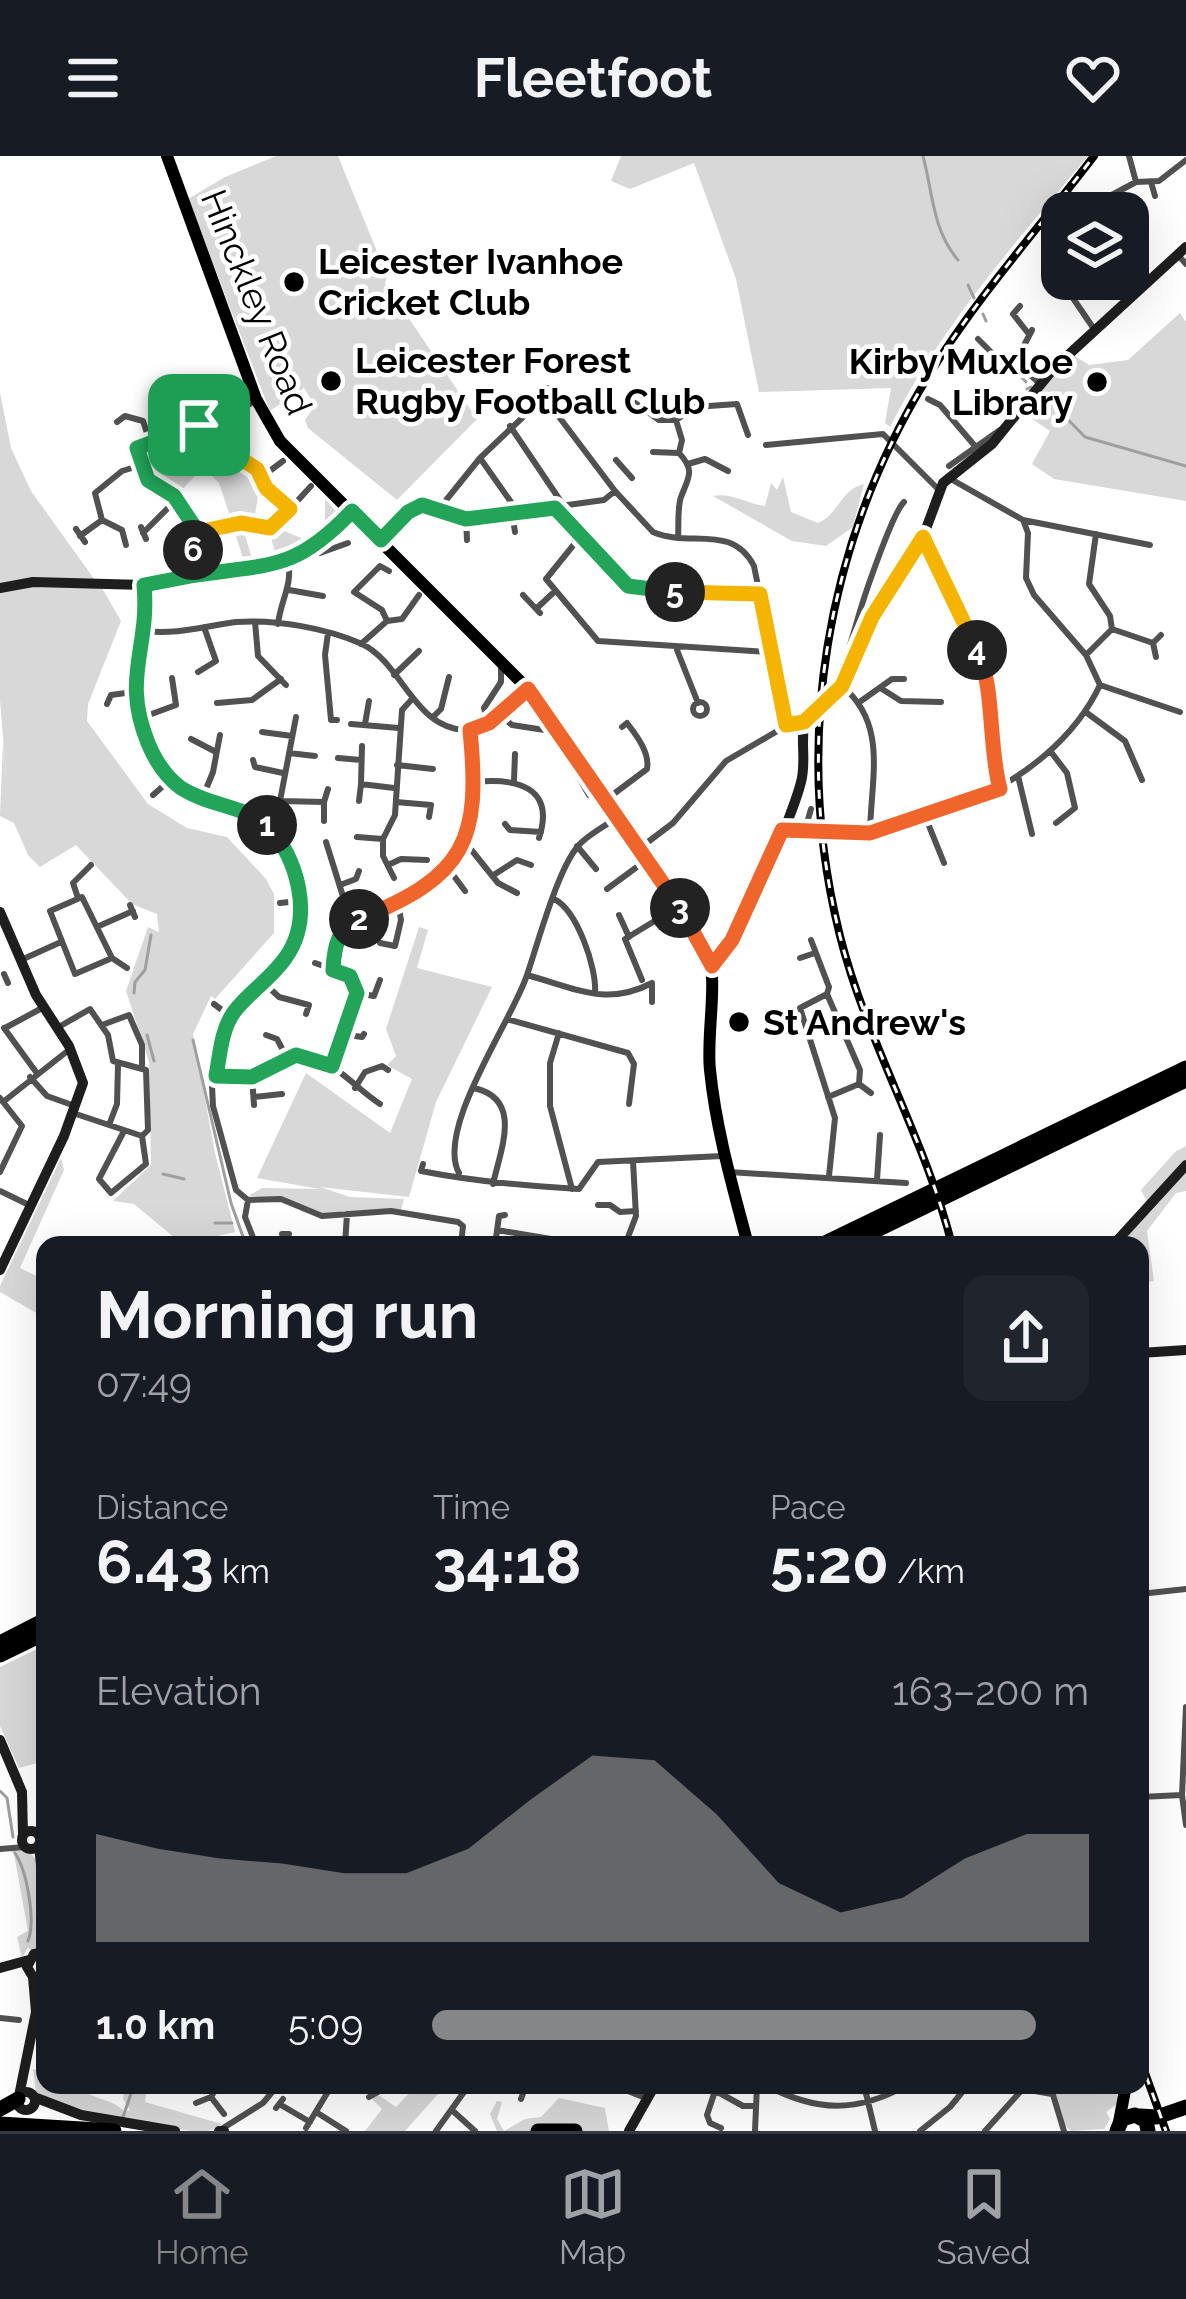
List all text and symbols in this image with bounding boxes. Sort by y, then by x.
icon: menu [60,45,126,111]
icon: heart [1060,45,1126,111]
text: Fleetfoot [474,46,712,110]
street label: Hinckley Road [193,183,321,421]
map controls [1041,192,1149,300]
button: layers [1041,192,1149,300]
place label: Leicester Ivanhoe Cricket Club [318,240,623,323]
marker: Leicester Ivanhoe Cricket Club [281,269,307,295]
place label: Leicester Forest Rugby Football Club [355,339,705,422]
place label: Kirby Muxloe Library [849,340,1073,423]
marker: Leicester Forest Rugby Football Club [318,368,344,394]
marker: Kirby Muxloe Library [1084,369,1110,395]
pin [148,374,250,476]
icon: arrive [166,392,232,458]
pin: 6 [163,520,223,580]
text: 6 [183,530,203,569]
pin: 5 [645,562,705,622]
text: 5 [666,572,684,611]
pin: 4 [947,620,1007,680]
text: 4 [968,630,986,669]
pin: 1 [237,795,297,855]
text: 1 [259,805,275,844]
pin: 3 [650,878,710,938]
text: 3 [671,888,689,927]
pin: 2 [329,889,389,949]
text: 2 [350,899,368,938]
place label: St Andrew's [763,1001,966,1043]
marker: St Andrew's [726,1009,752,1035]
button: share [963,1275,1089,1401]
text: Morning run [96,1276,478,1353]
text: 07:49 [96,1360,192,1406]
text: Distance [96,1488,228,1527]
text: Time [433,1488,510,1527]
text: Pace [770,1488,846,1527]
text: 6.43 [96,1527,214,1597]
text: 34:18 [433,1527,581,1597]
text: 5:20 [770,1527,889,1597]
text: km [214,1552,270,1591]
text: /km [889,1552,965,1591]
text: Elevation [96,1668,262,1714]
text: 163–200 m [892,1668,1089,1714]
text: 1.0 km [96,2002,215,2048]
text: 5:09 [288,2002,363,2048]
tab: Home [155,2161,249,2272]
tab: Map [559,2161,626,2272]
tab: Saved [936,2161,1031,2272]

